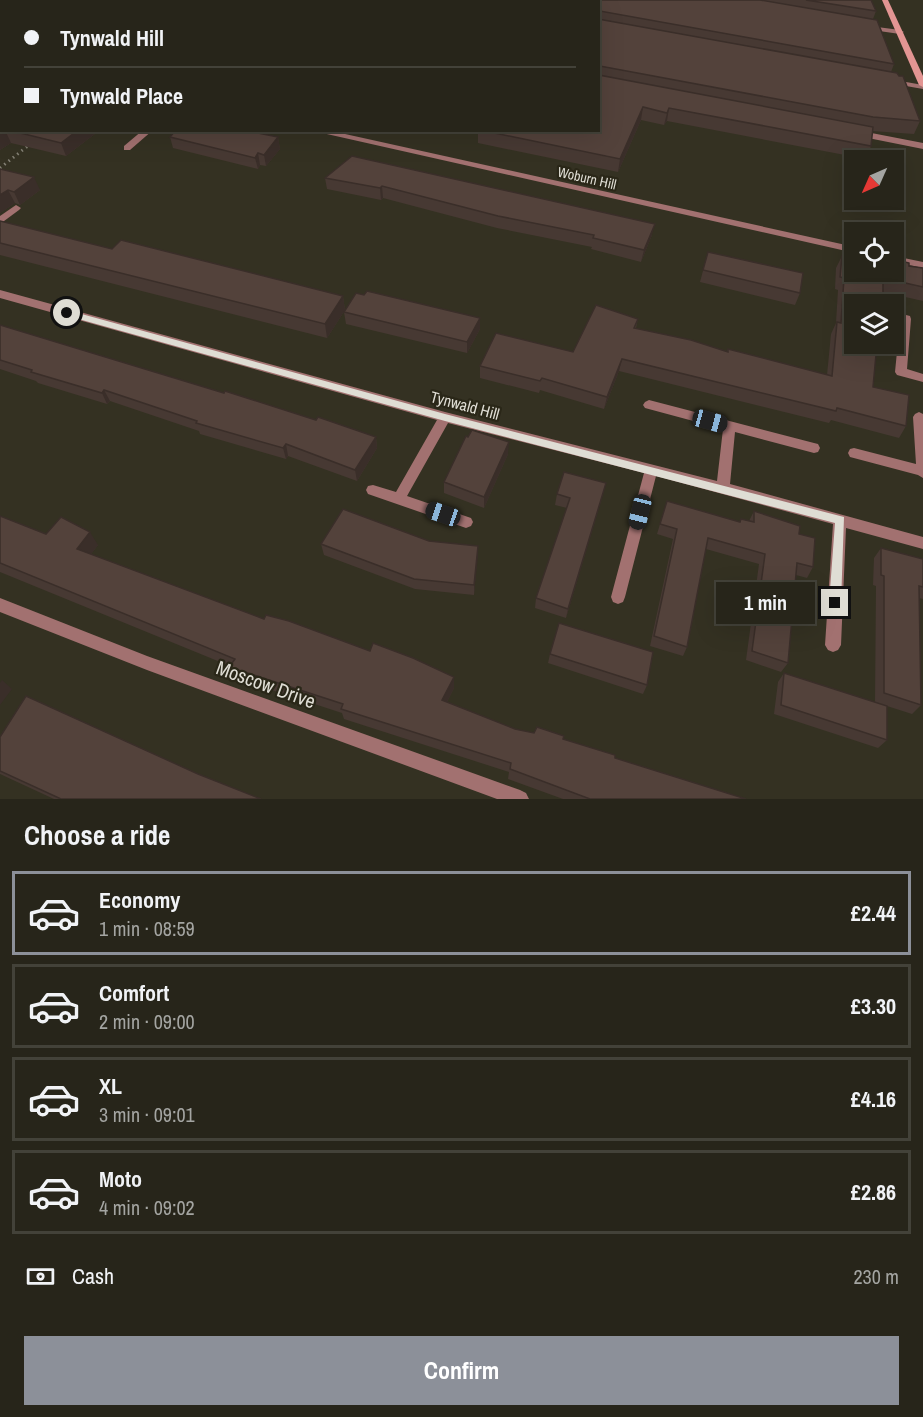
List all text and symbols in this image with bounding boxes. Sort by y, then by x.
text: Tynwald Hill [60,23,164,53]
text: Tynwald Place [60,81,183,111]
north arrow [844,150,904,210]
map controls [844,150,904,354]
street label: Woburn Hill [556,163,618,193]
button: locate [844,222,904,282]
button: layers [844,294,904,354]
route start [53,299,80,326]
street label: Tynwald Hill [428,385,502,425]
car [690,408,730,434]
car [627,492,653,532]
car [423,500,463,528]
callout: 1 min [715,582,814,624]
text: 1 min [744,589,787,616]
route end [821,589,848,616]
street label: Moscow Drive [213,654,319,714]
text: Choose a ride [24,817,170,853]
text: Economy [99,885,180,915]
icon: car [27,886,81,940]
text: £2.44 [851,898,896,928]
text: 1 min · 08:59 [99,915,195,942]
text: Comfort [99,978,169,1008]
icon: car [27,979,81,1033]
text: £3.30 [851,991,896,1021]
text: 2 min · 09:00 [99,1008,195,1035]
text: XL [99,1071,122,1101]
icon: car [27,1072,81,1126]
text: £4.16 [851,1084,896,1114]
text: 3 min · 09:01 [99,1101,195,1128]
text: Moto [99,1164,142,1194]
icon: car [27,1165,81,1219]
text: £2.86 [851,1177,896,1207]
text: 4 min · 09:02 [99,1194,195,1221]
icon: cash [24,1260,57,1293]
text: Cash [72,1261,114,1291]
text: 230 m [853,1263,899,1290]
button: Confirm [24,1336,899,1405]

